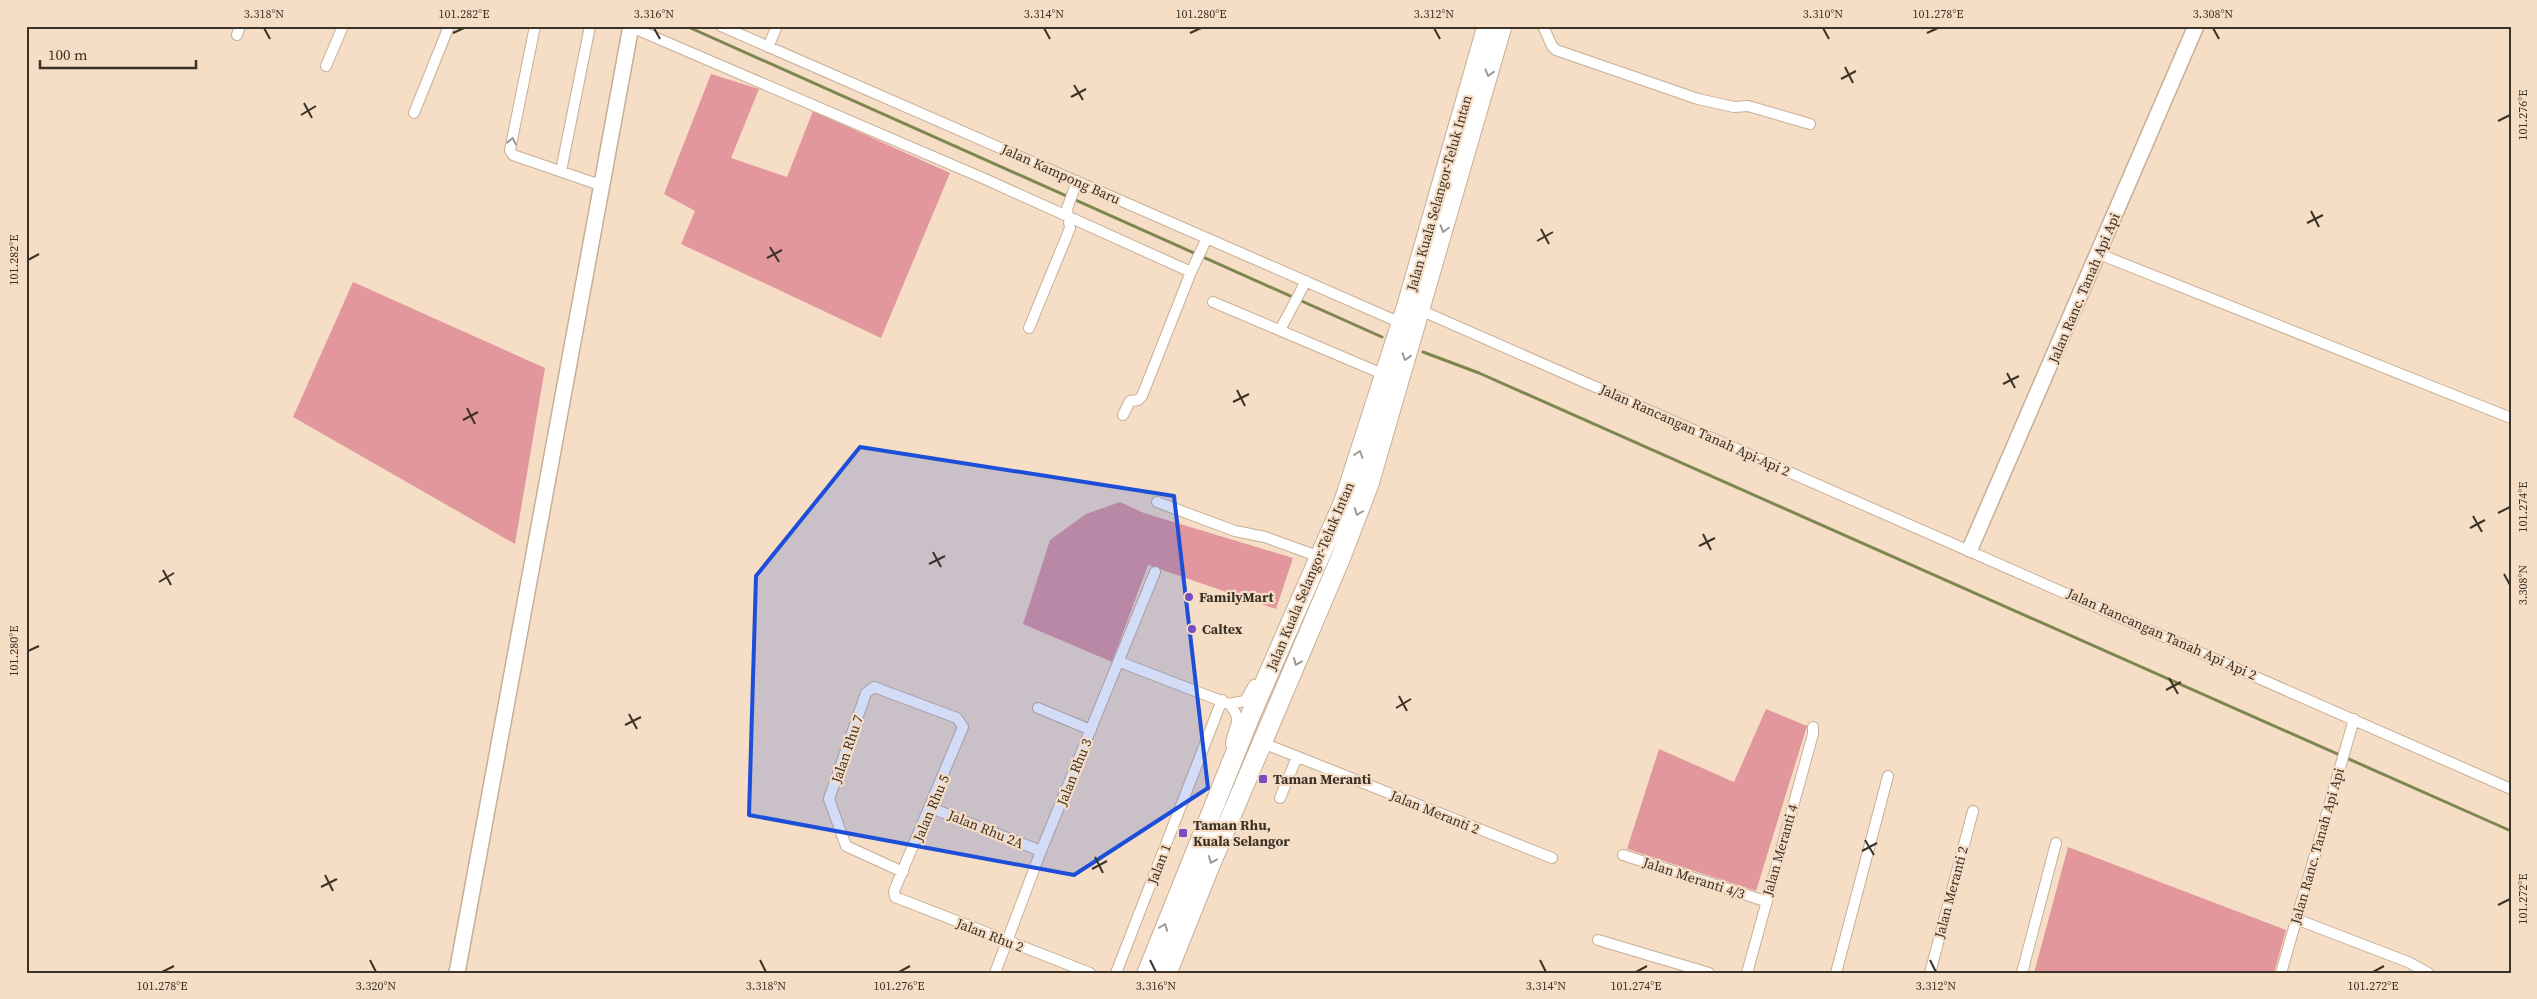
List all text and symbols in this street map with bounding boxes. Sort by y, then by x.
text: 3.318°N [244,6,284,22]
text: 101.282°E [439,6,489,22]
text: 3.316°N [634,6,674,22]
text: 3.314°N [1024,6,1064,22]
text: 101.280°E [1176,6,1226,22]
text: 3.312°N [1414,6,1454,22]
text: 3.310°N [1803,6,1843,22]
text: 101.278°E [1913,6,1963,22]
text: 3.308°N [2193,6,2233,22]
scale bar [40,38,196,70]
text: 100 m [48,44,88,65]
one-way arrow [1484,69,1494,77]
text: 101.276°E [2515,90,2531,140]
street label: Jalan Kuala Selangor-Teluk Intan [1401,92,1477,294]
one-way arrow [506,136,517,145]
street label: Jalan Kampong Baru [997,138,1124,209]
street label: Jalan Ranc. Tanah Api Api [2043,210,2125,367]
one-way arrow [1439,225,1449,233]
text: 101.282°E [6,235,22,285]
one-way arrow [1402,352,1412,361]
street label: Jalan Rancangan Tanah Api-Api 2 [1596,379,1793,481]
one-way arrow [1354,450,1364,458]
street label: Jalan Kuala Selangor-Teluk Intan [1261,478,1359,674]
text: 101.274°E [2515,482,2531,532]
one-way arrow [1354,507,1364,516]
text: 3.308°N [2515,565,2531,605]
street label: Jalan Rancangan Tanah Api Api 2 [2063,583,2260,685]
place label: FamilyMart [1199,587,1275,607]
marker: FamilyMart [1183,591,1195,603]
place label: Caltex [1202,619,1243,639]
marker: Caltex [1186,623,1198,635]
text: 101.280°E [6,626,22,676]
one-way arrow [1292,657,1303,666]
street label: Jalan Rhu 7 [826,712,868,787]
street label: Jalan Rhu 3 [1051,735,1097,809]
street label: Jalan Ranc. Tanah Api Api [2285,766,2349,927]
place label: Taman Meranti [1273,769,1372,789]
street label: Jalan Rhu 5 [908,772,954,845]
marker: Taman Meranti [1257,773,1269,785]
street label: Jalan Meranti 2 [1386,785,1483,839]
street label: Jalan Meranti 4 [1757,802,1803,899]
street label: Jalan Rhu 2A [944,804,1027,854]
place label: Taman Rhu, Kuala Selangor [1193,815,1290,851]
marker: Taman Rhu, Kuala Selangor [1177,827,1189,839]
street label: Jalan 1 [1142,841,1176,888]
street label: Jalan Meranti 2 [1929,844,1973,941]
street label: Jalan Meranti 4/3 [1639,852,1748,904]
one-way arrow [1208,855,1219,864]
text: 101.272°E [2515,874,2531,924]
street label: Jalan Rhu 2 [952,913,1027,957]
one-way arrow [1159,924,1169,932]
text: 101.278°E [137,978,187,994]
text: 3.320°N [356,978,396,994]
text: 3.318°N [746,978,786,994]
text: 101.276°E [874,978,924,994]
text: 3.316°N [1136,978,1176,994]
text: 3.314°N [1526,978,1566,994]
text: 101.274°E [1611,978,1661,994]
text: 3.312°N [1916,978,1956,994]
text: 101.272°E [2348,978,2398,994]

